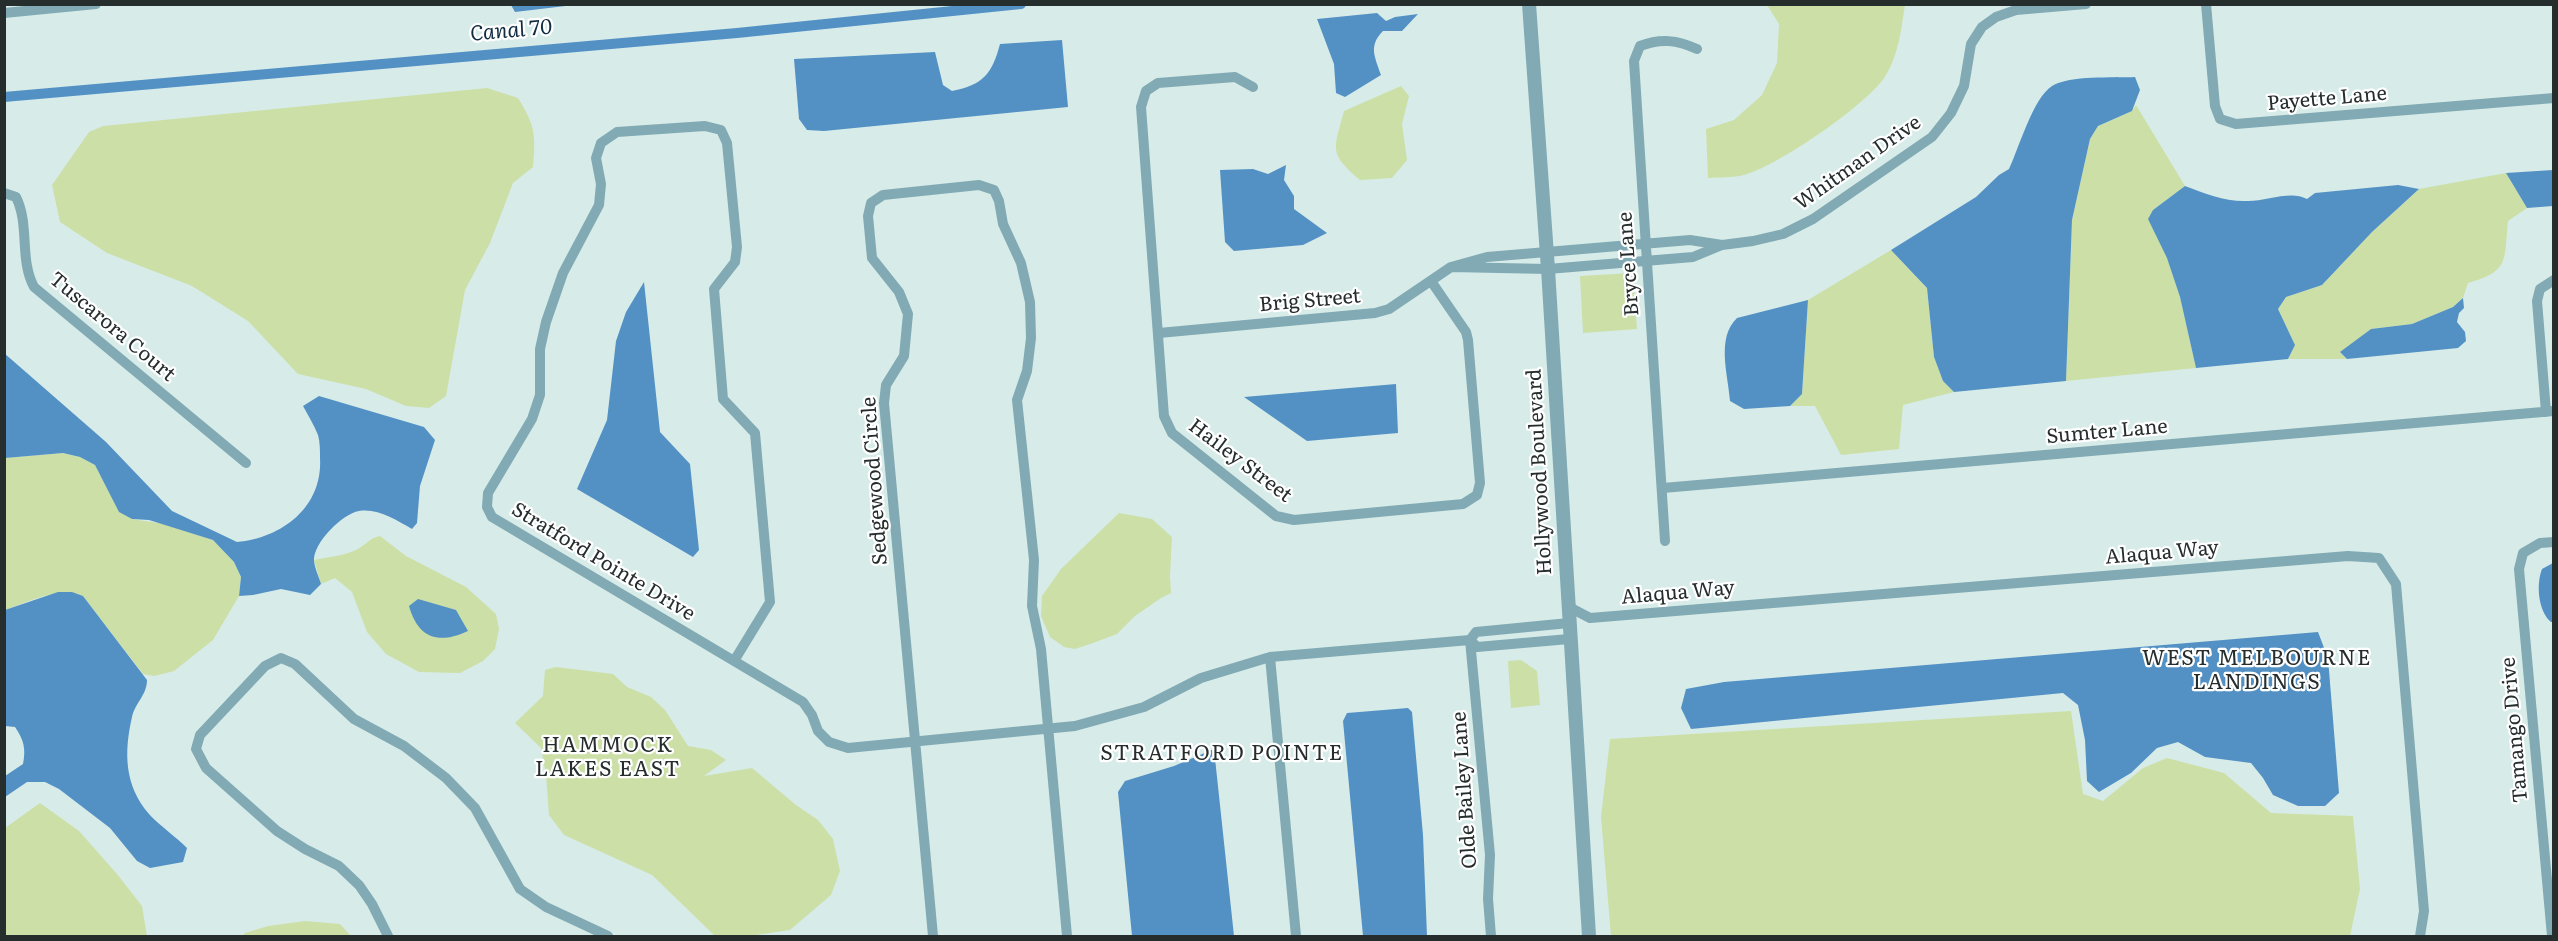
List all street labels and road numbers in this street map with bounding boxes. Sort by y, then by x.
street label: Payette Lane [2266,82,2388,116]
street label: Whitman Drive [1790,111,1926,215]
street label: Bryce Lane [1613,211,1645,317]
street label: Tuscarora Court [44,267,180,387]
street label: Brig Street [1258,285,1362,317]
street label: Hollywood Boulevard [1523,368,1557,576]
street label: Sedgewood Circle [857,396,893,566]
street label: Hailey Street [1183,414,1297,508]
street label: Sumter Lane [2045,415,2169,449]
street label: Stratford Pointe Drive [507,498,699,626]
street label: Alaqua Way [2104,536,2220,570]
street label: Alaqua Way [1620,576,1736,610]
street label: Tamango Drive [2497,656,2533,804]
street label: Olde Bailey Lane [1448,711,1482,869]

